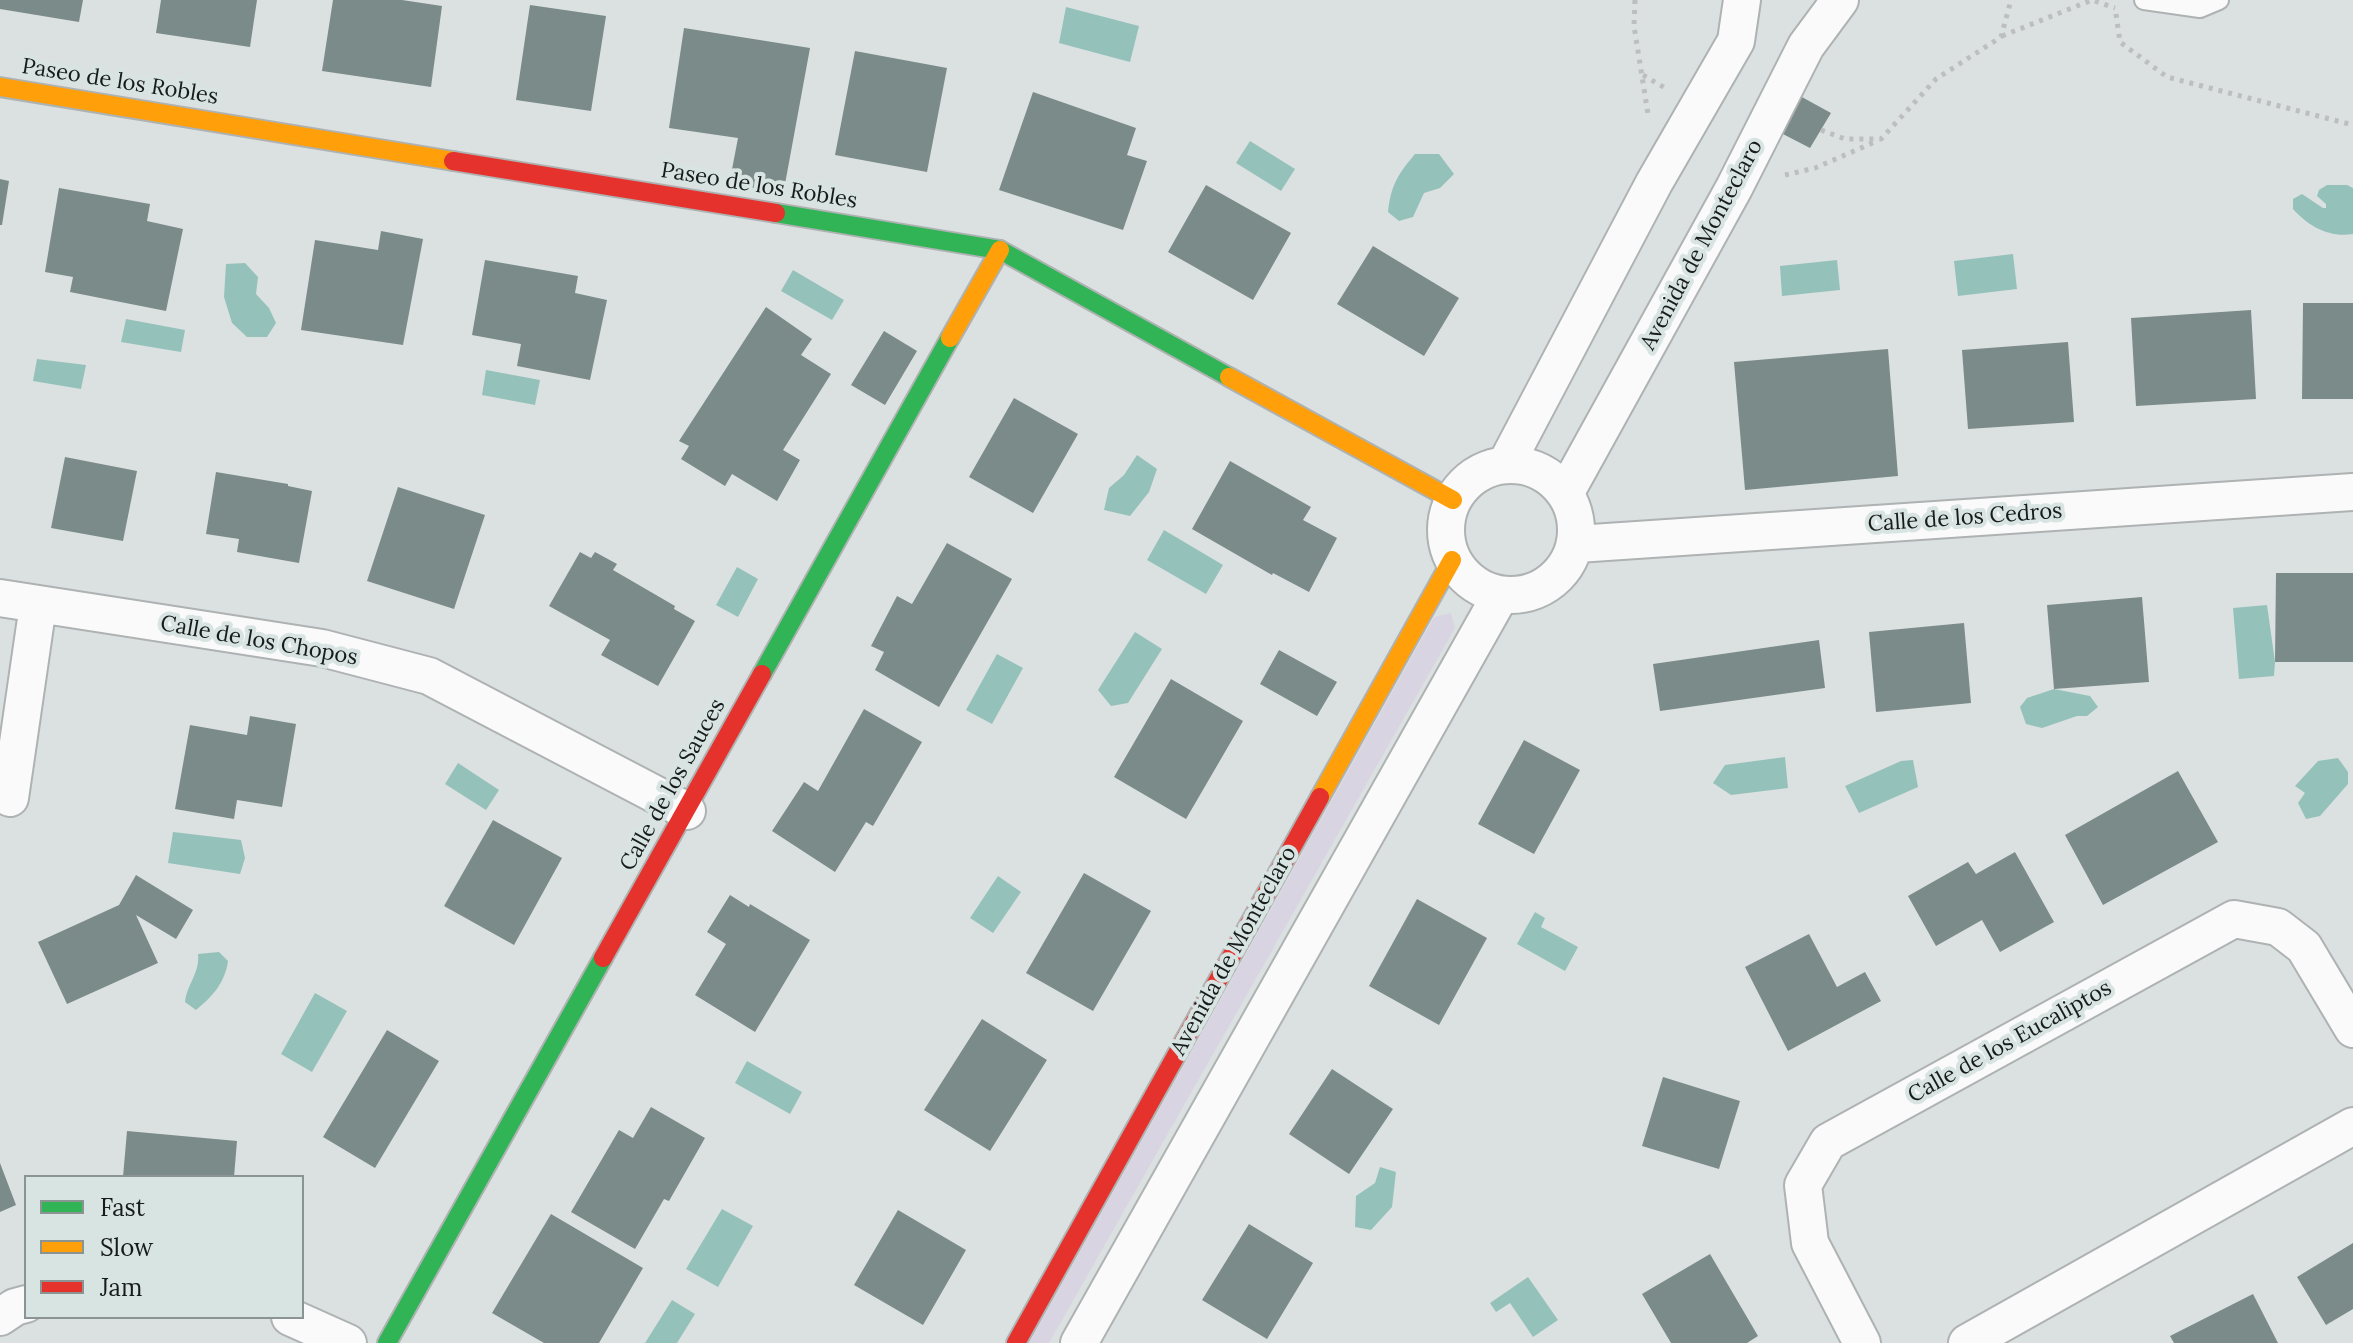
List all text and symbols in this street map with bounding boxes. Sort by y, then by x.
street label: Paseo de los Robles [20,53,220,111]
street label: Avenida de Monteclaro [1635,135,1769,355]
street label: Paseo de los Robles [659,157,859,215]
street label: Calle de los Cedros [1867,498,2063,538]
street label: Calle de los Chopos [158,611,360,671]
street label: Calle de los Sauces [615,694,731,876]
street label: Avenida de Monteclaro [1166,842,1302,1060]
street label: Calle de los Eucaliptos [1904,975,2116,1109]
legend [24,1175,304,1319]
text: Fast [100,1192,145,1223]
text: Slow [100,1232,153,1263]
text: Jam [100,1272,142,1303]

